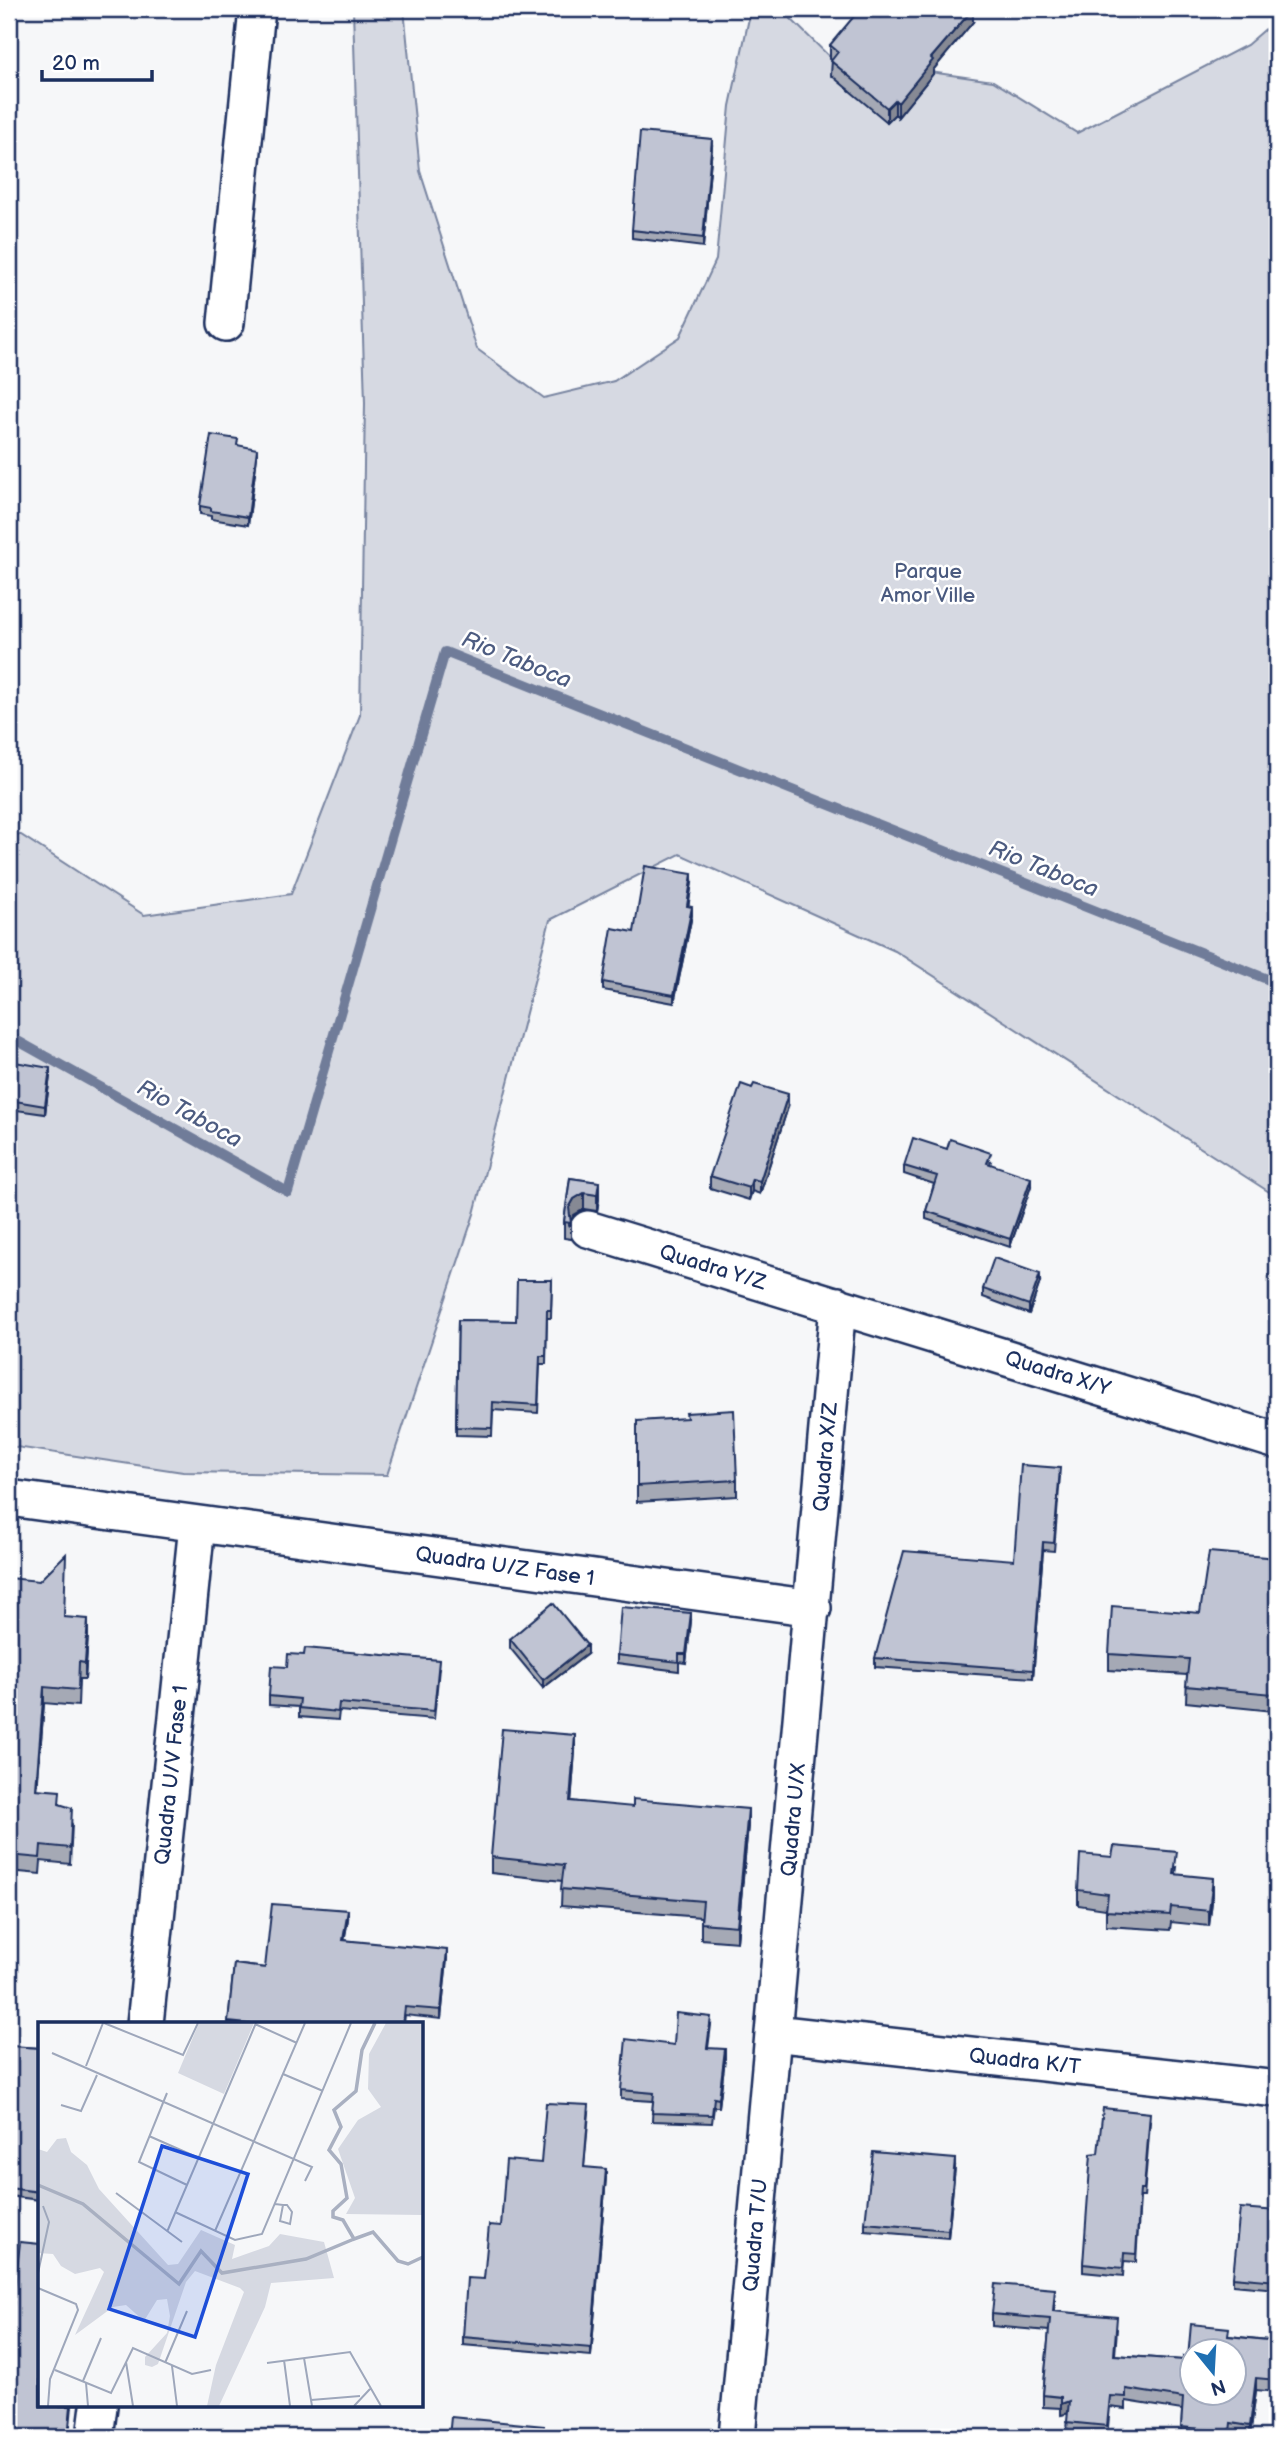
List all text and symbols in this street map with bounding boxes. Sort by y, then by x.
scale bar [42,38,152,82]
text: 20 m [52,51,100,76]
park label: Parque Amor Ville [881,559,975,608]
water label: Rio Taboca [458,625,576,695]
water label: Rio Taboca [985,834,1103,904]
water label: Rio Taboca [132,1074,247,1154]
street label: Quadra Y/Z [657,1239,769,1296]
street label: Quadra X/Y [1002,1346,1114,1402]
street label: Quadra X/Z [808,1401,843,1513]
street label: Quadra U/Z Fase 1 [414,1542,596,1591]
street label: Quadra U/V Fase 1 [150,1684,193,1866]
street label: Quadra U/X [776,1762,811,1878]
inset map [38,2022,424,2408]
street label: Quadra K/T [968,2043,1082,2080]
street label: Quadra T/U [738,2177,773,2293]
north arrow [1178,2338,1248,2408]
text: N [1207,2374,1228,2400]

